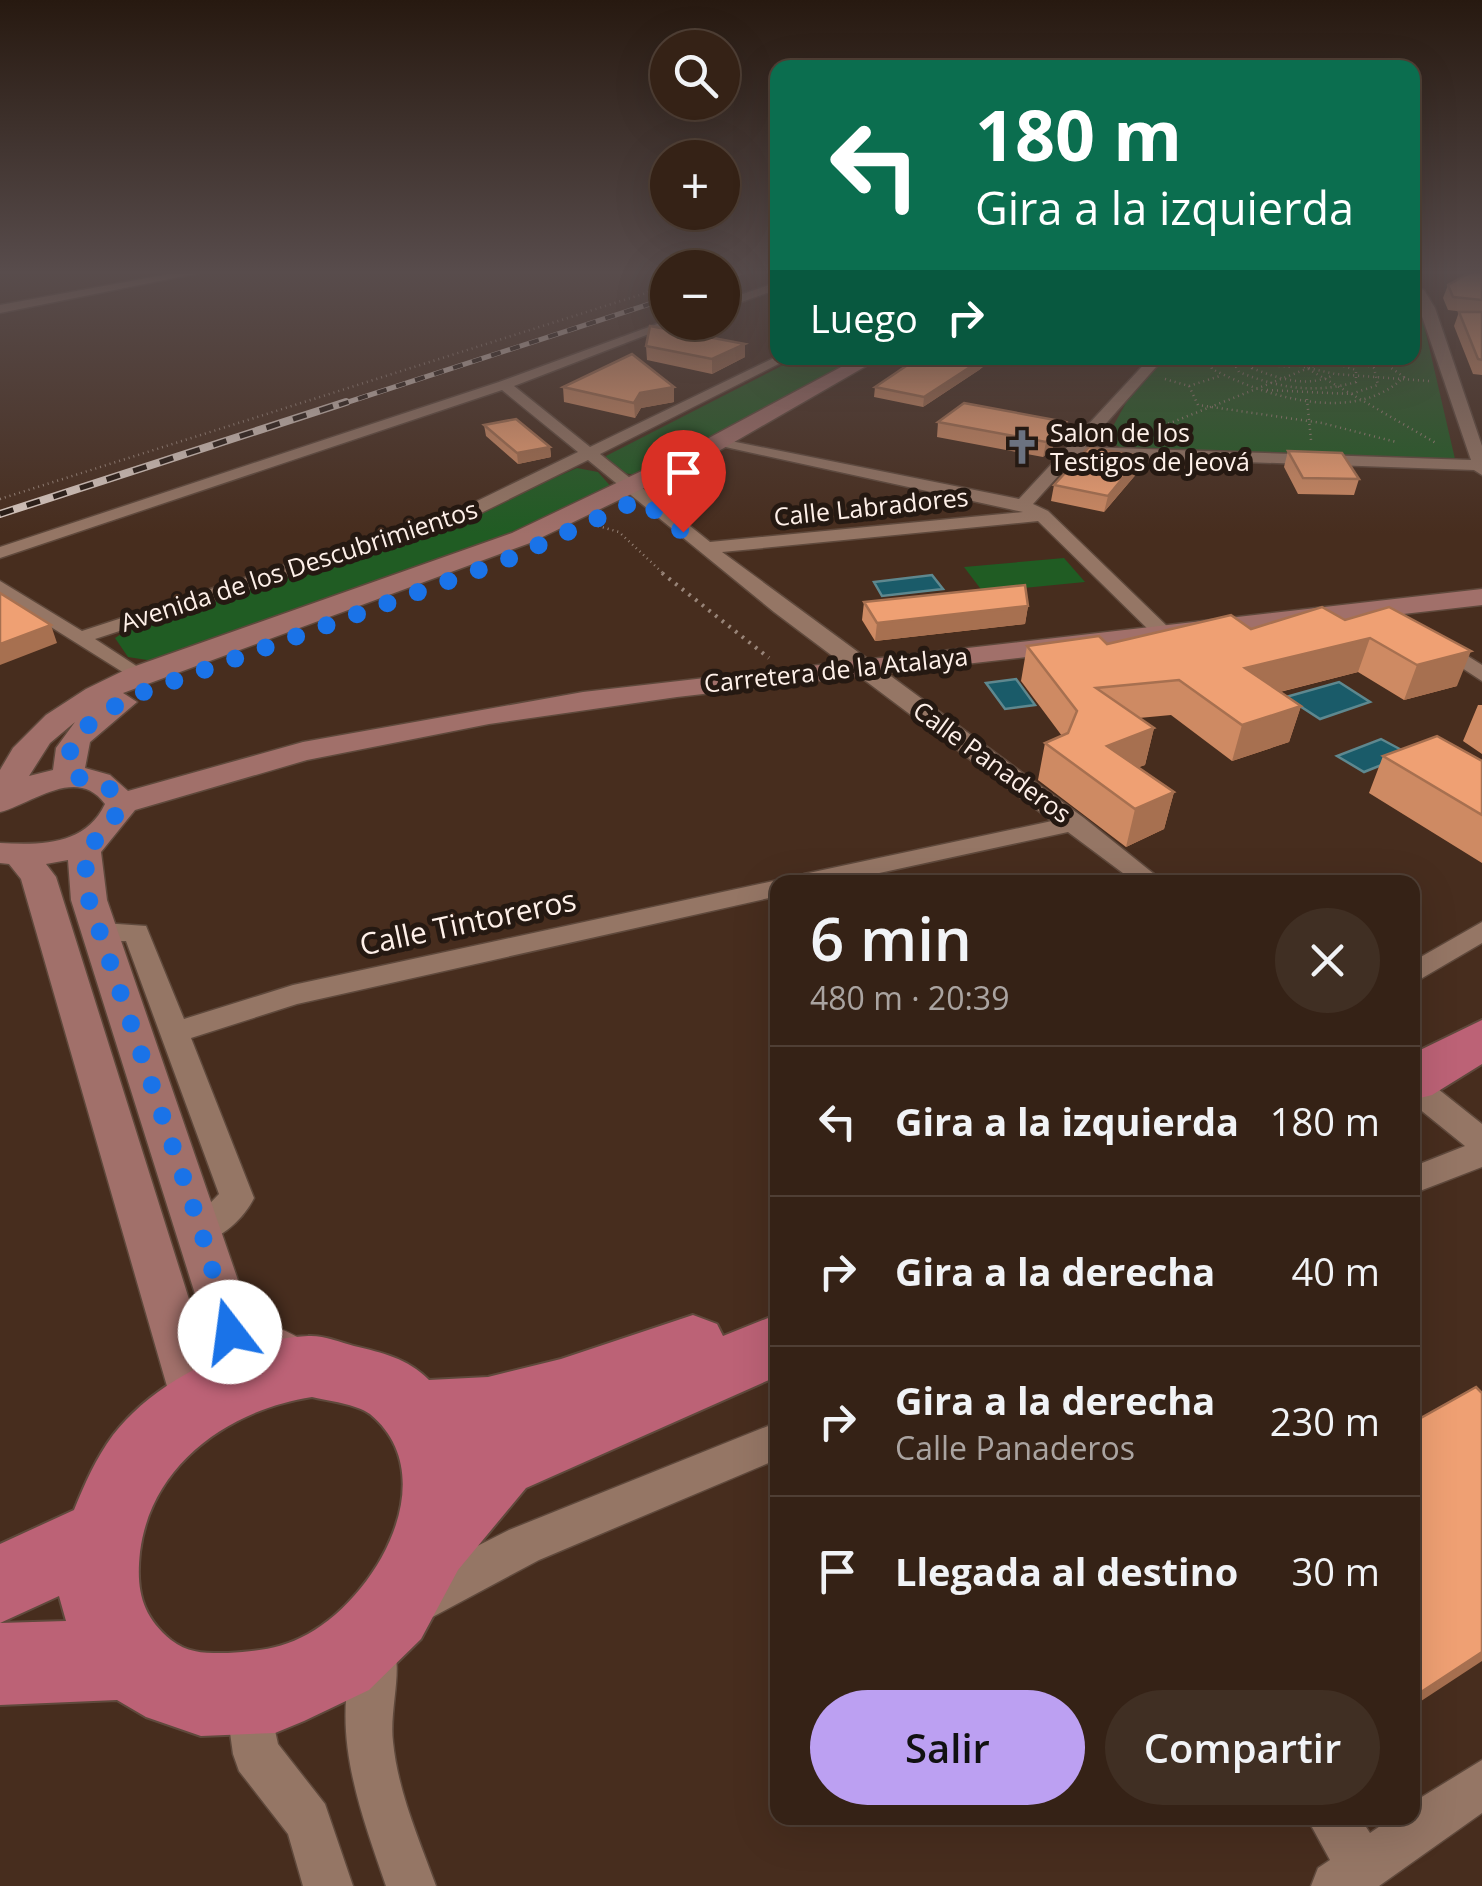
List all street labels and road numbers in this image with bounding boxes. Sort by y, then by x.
street label: Calle Labradores [772,479,970,533]
street label: Avenida de los Descubrimientos [116,491,481,639]
street label: Carretera de la Atalaya [702,638,970,700]
street label: Calle Panaderos [907,692,1078,830]
street label: Calle Tintoreros [356,879,580,964]

